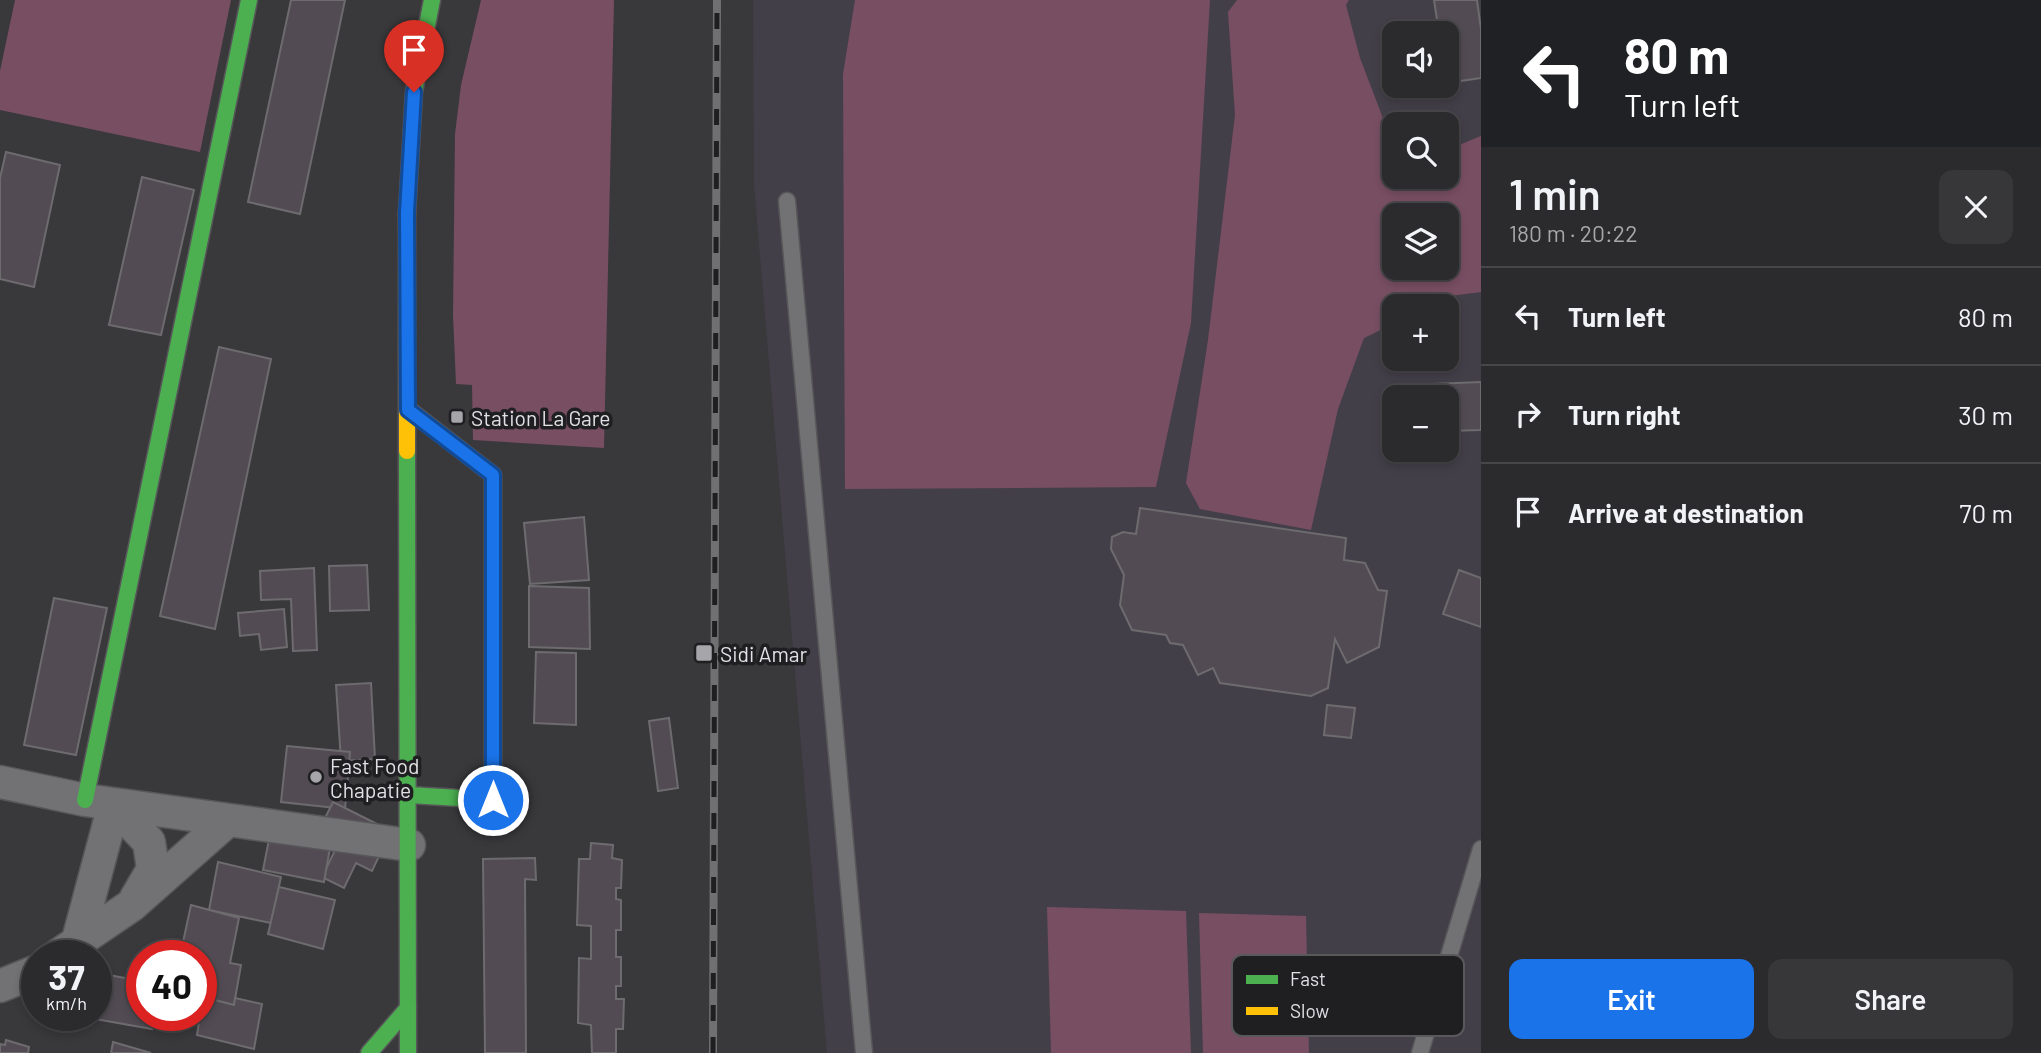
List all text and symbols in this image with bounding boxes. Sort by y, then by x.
pin [384,20,444,92]
map controls [1382,21,1459,462]
button: sound [1382,21,1459,98]
text: 80 m [1624,25,1729,84]
icon: left [1509,28,1600,119]
icon: arrive [395,31,433,69]
text: Turn left [1624,85,1741,123]
button: search [1382,112,1459,189]
text: 1 min [1509,168,1601,218]
button: close [1939,170,2013,244]
button: layers [1382,203,1459,280]
text: 180 m · 20:22 [1509,219,1637,247]
button: + [1382,294,1459,371]
icon: left [1509,297,1547,335]
text: Turn left [1568,301,1666,332]
text: 80 m [1958,301,2013,332]
button: − [1382,385,1459,462]
icon: right [1509,395,1547,433]
text: Turn right [1568,399,1681,430]
text: 30 m [1958,399,2013,430]
place label: Station La Gare [471,405,611,430]
marker: Station La Gare [449,409,465,425]
icon: arrive [1509,493,1547,531]
text: Arrive at destination [1568,497,1804,528]
text: 70 m [1959,497,2013,528]
place label: Sidi Amar [720,641,807,666]
marker: Sidi Amar [694,643,714,663]
place label: Fast Food Chapatie [330,753,419,802]
position arrow [456,763,530,837]
marker: Fast Food Chapatie [308,769,324,785]
speed limit sign: 40 [126,940,217,1031]
text: 37 [48,955,85,997]
legend [1232,955,1464,1036]
button: Exit [1509,959,1754,1039]
button: Share [1768,959,2013,1039]
text: Fast [1290,967,1326,990]
text: km/h [46,992,87,1014]
text: Slow [1290,999,1329,1022]

